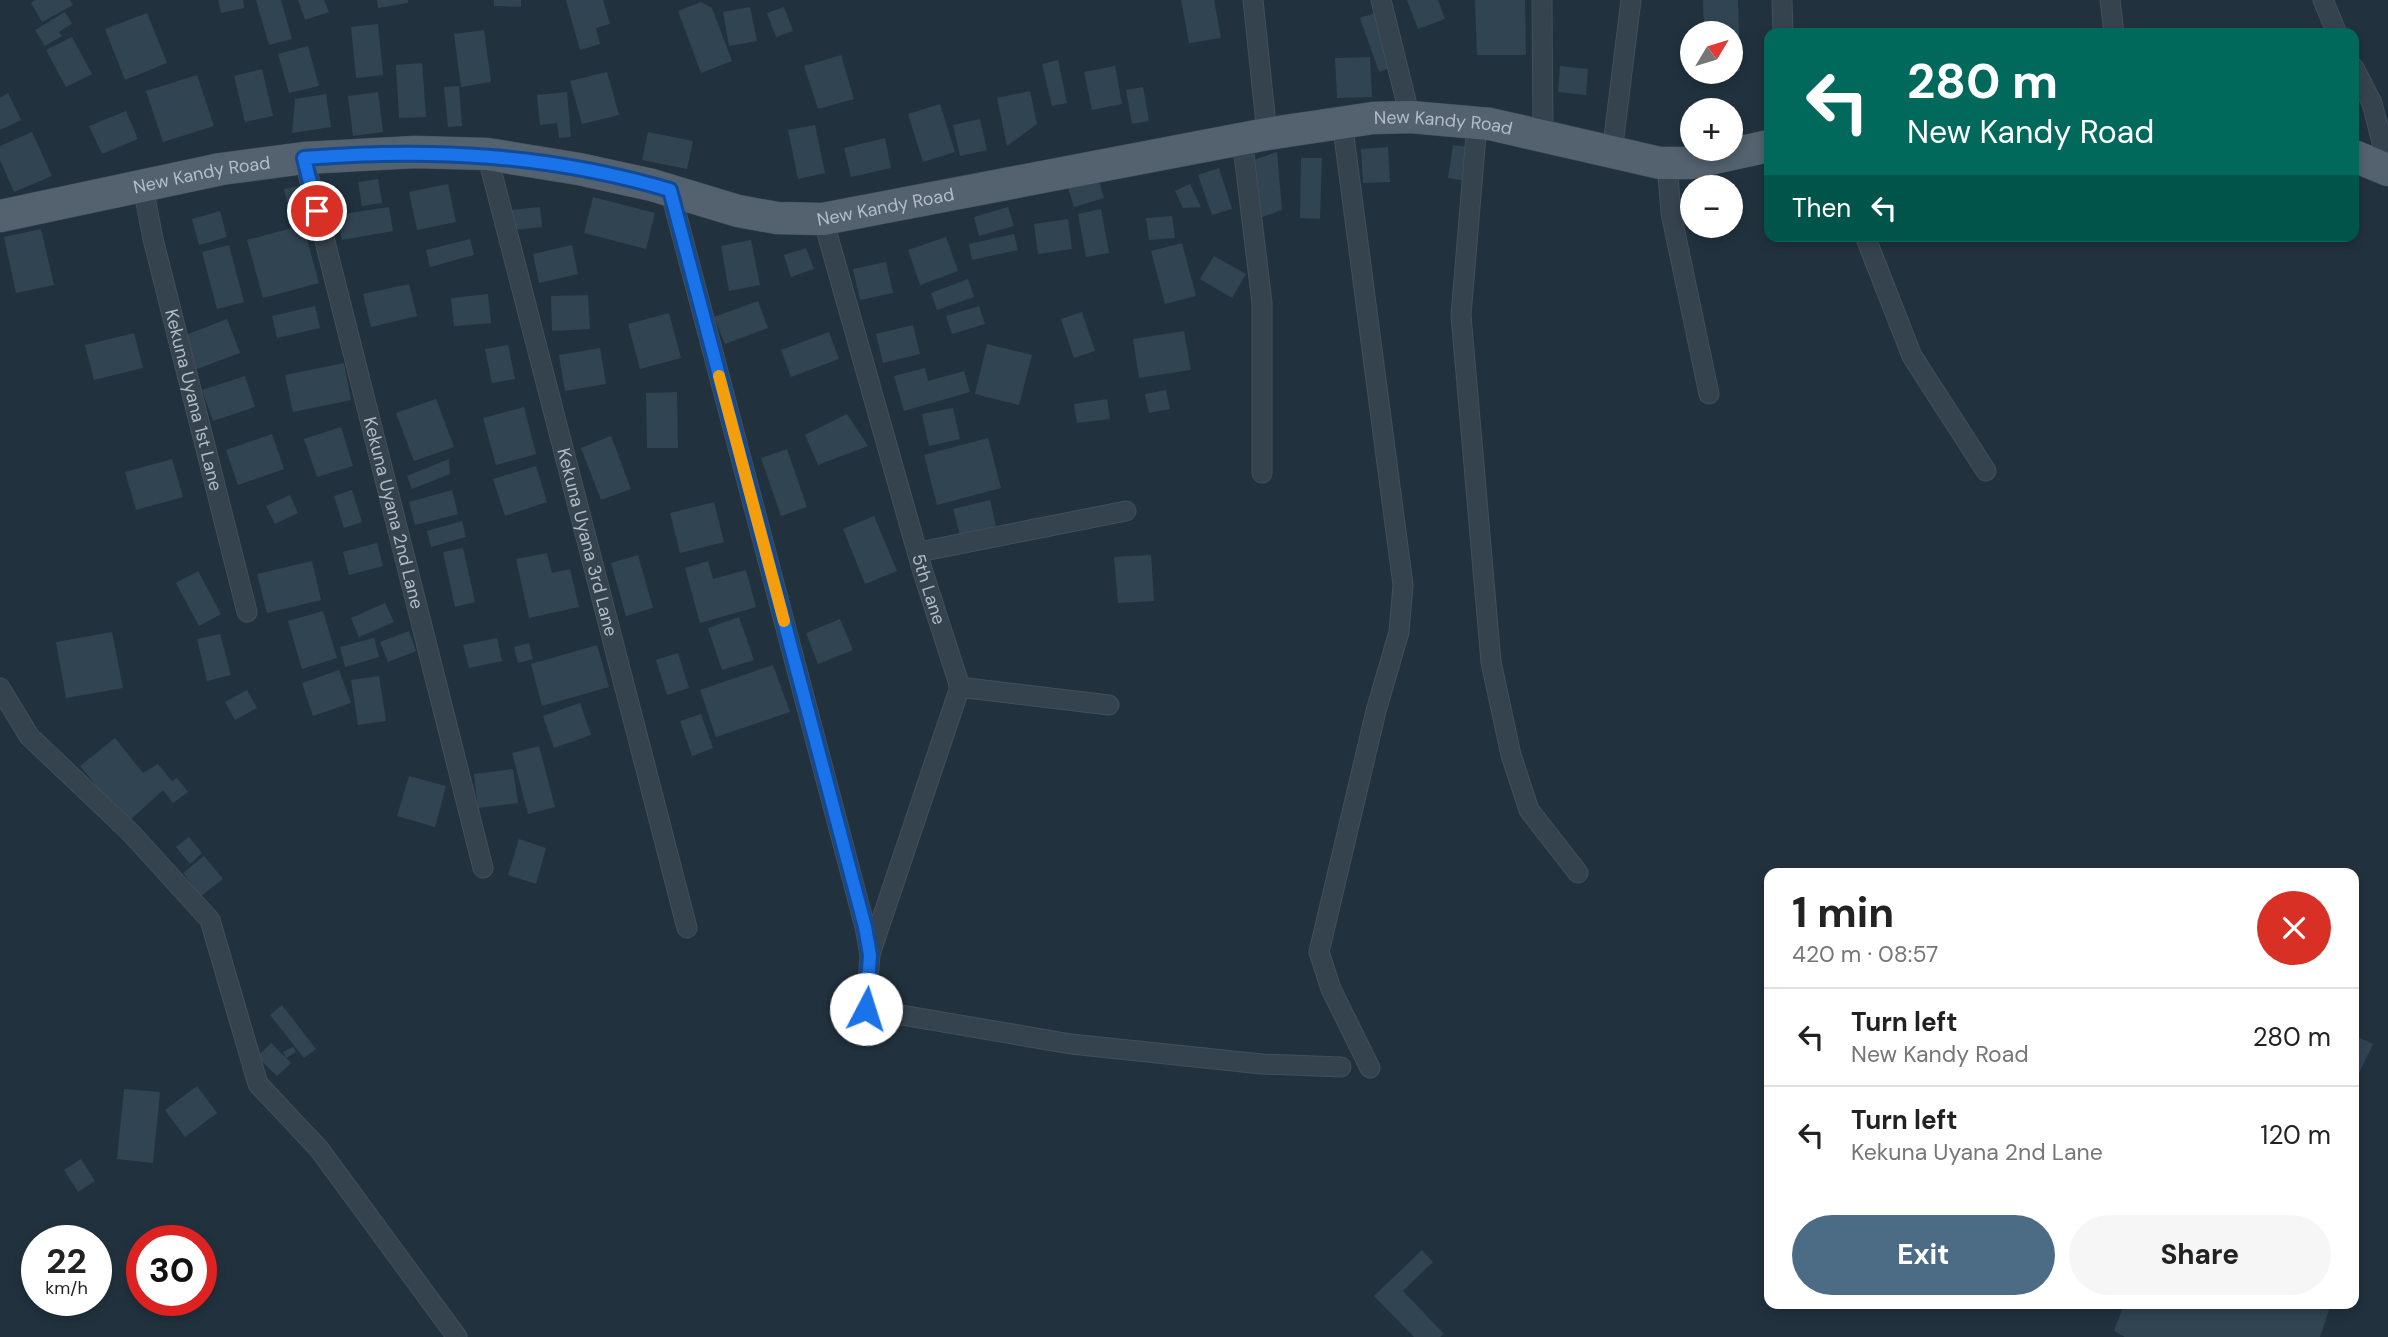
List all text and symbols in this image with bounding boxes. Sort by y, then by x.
north arrow [1680,21,1743,84]
map controls [1680,21,1743,238]
text: 280 m [1907,49,2058,113]
icon: left [1792,56,1883,147]
button: + [1680,98,1743,161]
street label: New Kandy Road [1374,105,1515,141]
text: New Kandy Road [1907,111,2154,153]
street label: New Kandy Road [131,151,272,199]
button: − [1680,175,1743,238]
pin [287,181,347,241]
street label: New Kandy Road [815,182,956,232]
icon: left [1865,189,1903,227]
text: Then [1792,191,1851,225]
icon: arrive [298,192,336,230]
street label: Kekuna Uyana 1st Lane [159,307,228,493]
street label: Kekuna Uyana 2nd Lane [358,414,429,611]
street label: Kekuna Uyana 3rd Lane [552,446,623,639]
street label: 5th Lane [906,551,951,628]
text: 1 min [1792,885,1894,940]
button: close [2257,891,2331,965]
text: 420 m · 08:57 [1792,939,1938,969]
position arrow [829,972,903,1046]
text: Turn left [1851,1005,1958,1039]
icon: left [1792,1018,1830,1056]
text: 280 m [2253,1020,2331,1054]
text: New Kandy Road [1851,1039,2029,1069]
text: Turn left [1851,1103,1958,1137]
icon: left [1792,1116,1830,1154]
text: 120 m [2260,1118,2331,1152]
text: Kekuna Uyana 2nd Lane [1851,1137,2103,1167]
button: Exit [1792,1215,2055,1295]
button: Share [2069,1215,2331,1295]
speed limit sign: 30 [126,1225,217,1316]
text: 22 [46,1238,87,1284]
text: km/h [45,1276,88,1300]

